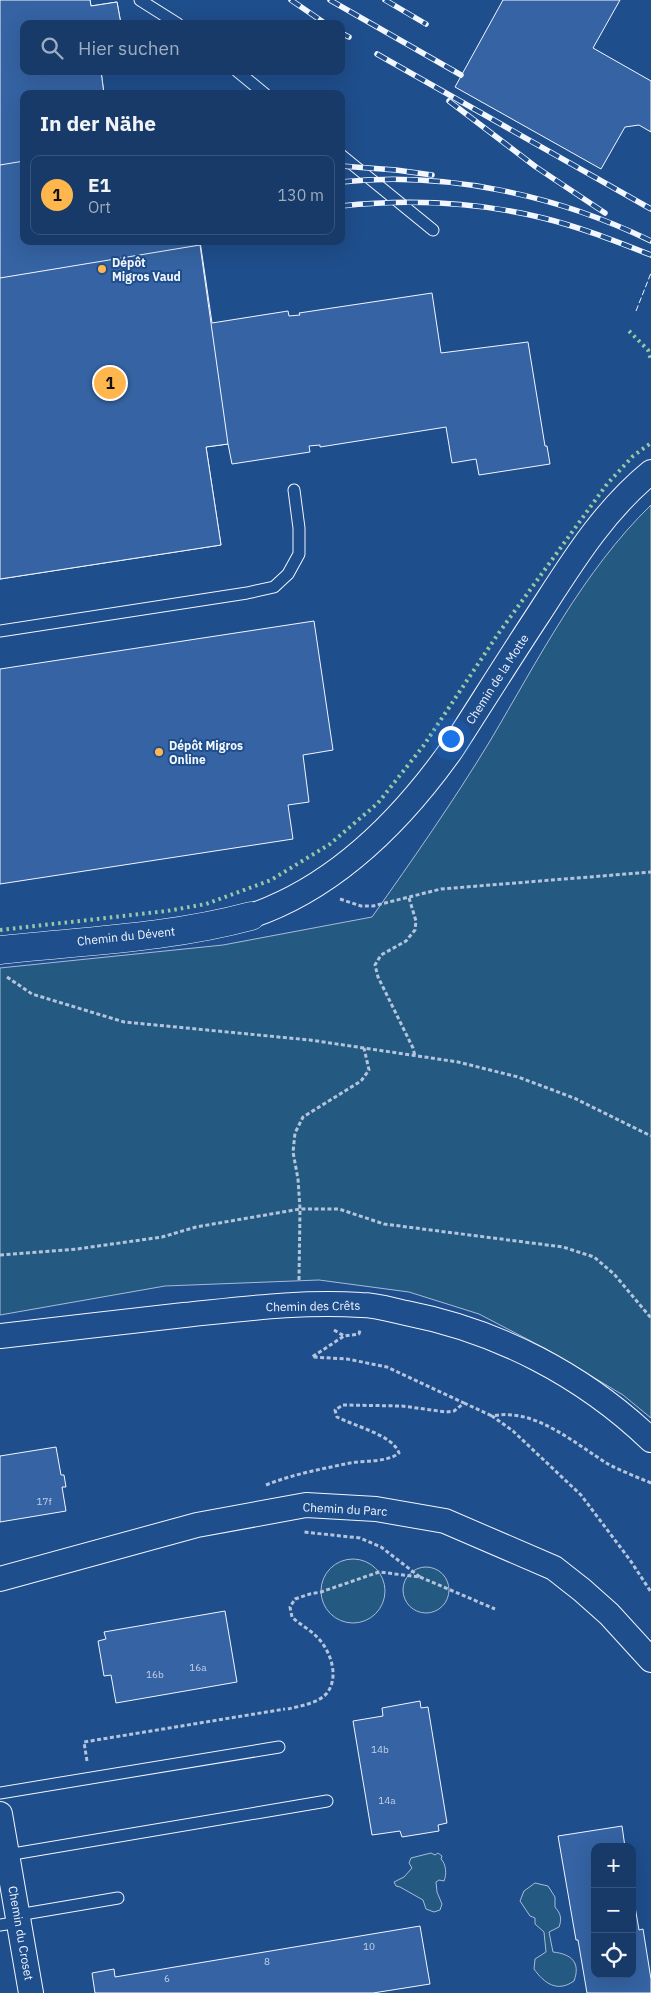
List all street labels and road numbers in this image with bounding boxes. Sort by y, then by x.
street label: Chemin de la Motte [462,631,532,727]
street label: Chemin du Dévent [76,923,176,949]
street label: Chemin des Crêts [266,1298,361,1314]
street label: Chemin du Parc [302,1499,388,1519]
street label: Chemin du Croset [5,1885,37,1981]

